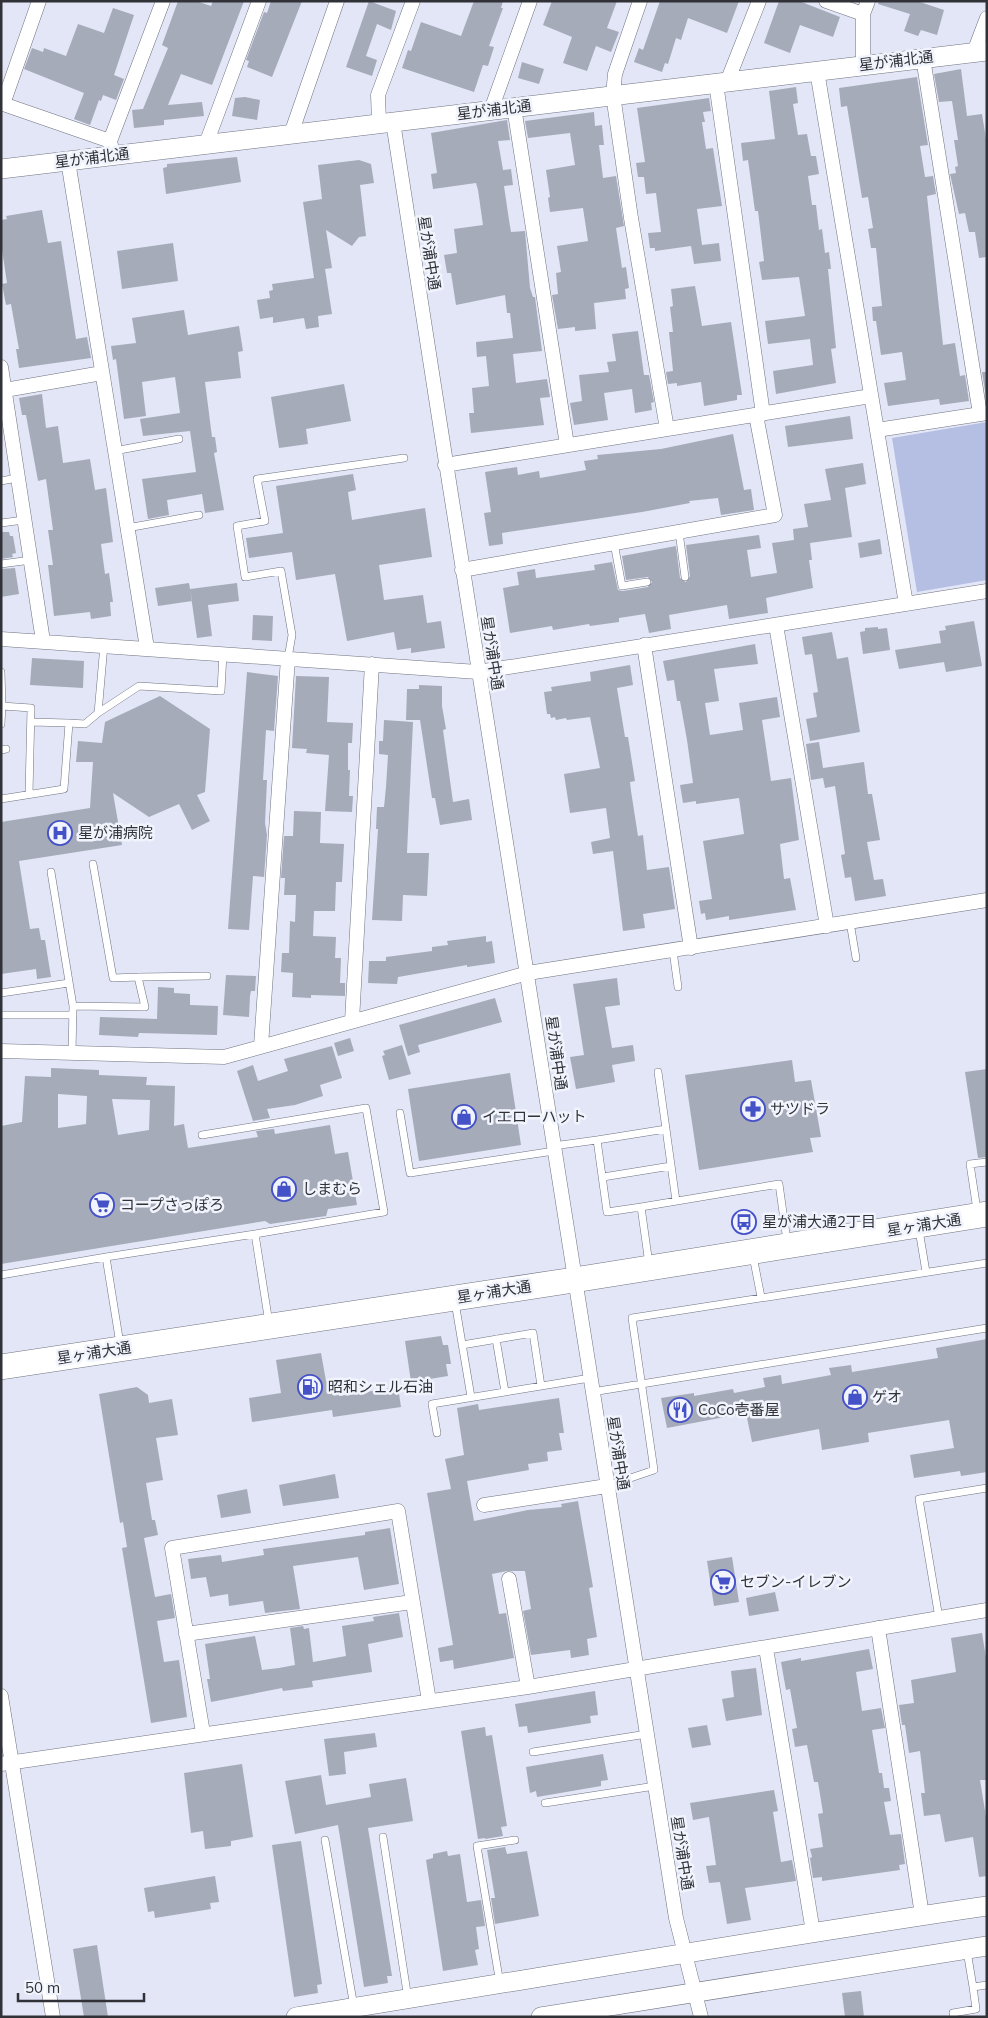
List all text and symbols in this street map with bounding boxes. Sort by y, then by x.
street label: 星が浦北通 [858,47,934,75]
street label: 星が浦北通 [456,96,532,124]
street label: 星が浦北通 [54,144,130,172]
street label: 星が浦中通 [414,214,445,291]
street label: 星が浦中通 [477,614,508,691]
hospital icon: 星が浦病院 [47,820,73,846]
place label: 星が浦病院 [78,823,153,842]
street label: 星が浦中通 [542,1014,571,1091]
pharmacy icon: サツドラ [740,1096,766,1122]
place label: サツドラ [770,1099,830,1118]
shop icon: イエローハット [451,1104,477,1130]
place label: イエローハット [482,1107,587,1126]
shop icon: しまむら [271,1176,297,1202]
place label: しまむら [302,1179,362,1198]
supermarket icon: コープさっぽろ [89,1192,115,1218]
place label: コープさっぽろ [120,1195,224,1214]
bus stop icon: 星が浦大通2丁目 [731,1209,757,1235]
street label: 星ヶ浦大通 [885,1209,962,1240]
place label: 星が浦大通2丁目 [762,1212,876,1231]
street label: 星ヶ浦大通 [455,1276,532,1307]
street label: 星ヶ浦大通 [55,1337,132,1368]
fuel station icon: 昭和シェル石油 [297,1374,323,1400]
place label: 昭和シェル石油 [328,1377,433,1396]
shop icon: ゲオ [842,1384,868,1410]
place label: ゲオ [872,1387,902,1406]
restaurant icon: CoCo壱番屋 [667,1397,693,1423]
place label: CoCo壱番屋 [698,1400,780,1419]
street label: 星が浦中通 [603,1414,634,1491]
supermarket icon: セブン-イレブン [710,1569,736,1595]
place label: セブン-イレブン [740,1572,851,1591]
street label: 星が浦中通 [667,1814,698,1891]
scale bar [18,1970,144,2002]
text: 50 m [25,1978,60,1997]

